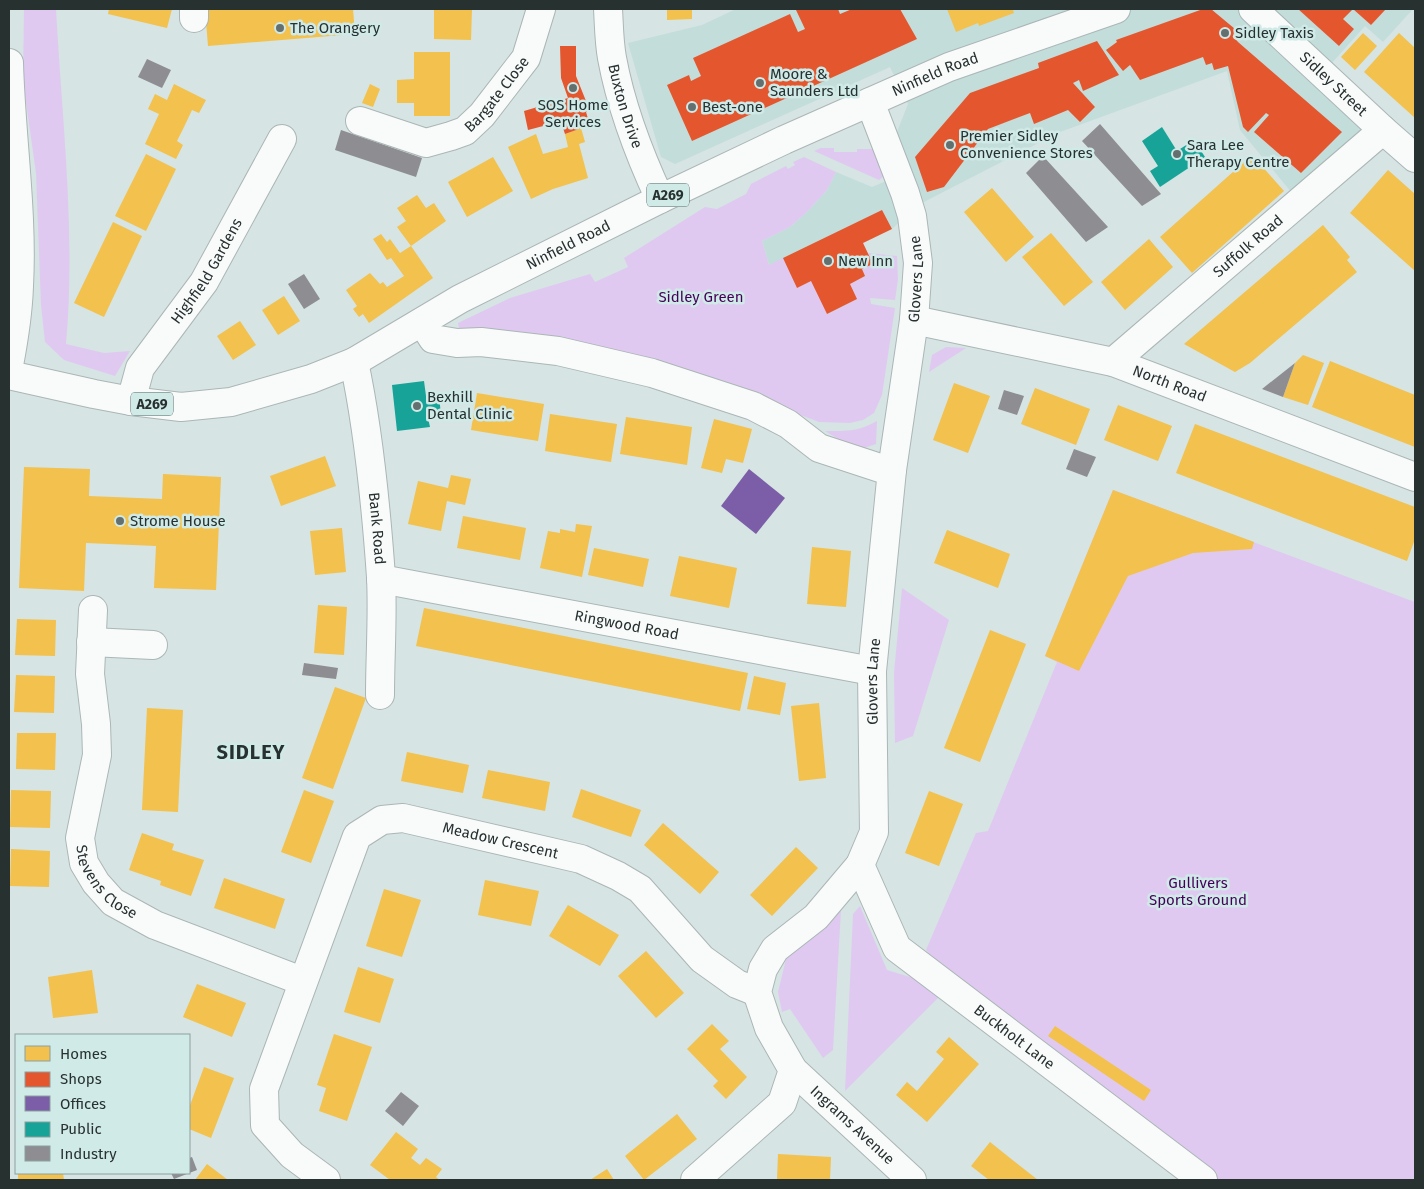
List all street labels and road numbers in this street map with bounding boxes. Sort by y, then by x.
street label: Ninfield Road [889,48,981,100]
street label: Sidley Street [1296,48,1372,120]
street label: Bargate Close [461,53,533,136]
street label: Buxton Drive [604,62,646,151]
road number: A269 [647,184,689,206]
street label: Suffolk Road [1209,211,1287,281]
street label: Highfield Gardens [167,215,246,327]
street label: Ninfield Road [523,216,613,274]
street label: Glovers Lane [905,235,927,323]
street label: North Road [1130,361,1209,406]
road number: A269 [131,392,173,416]
street label: Bank Road [365,491,389,565]
street label: Ringwood Road [573,606,680,644]
street label: Glovers Lane [863,637,884,725]
street label: Meadow Crescent [441,818,561,863]
street label: Stevens Close [72,844,140,923]
street label: Buckholt Lane [970,1001,1058,1073]
street label: Ingrams Avenue [807,1082,898,1168]

